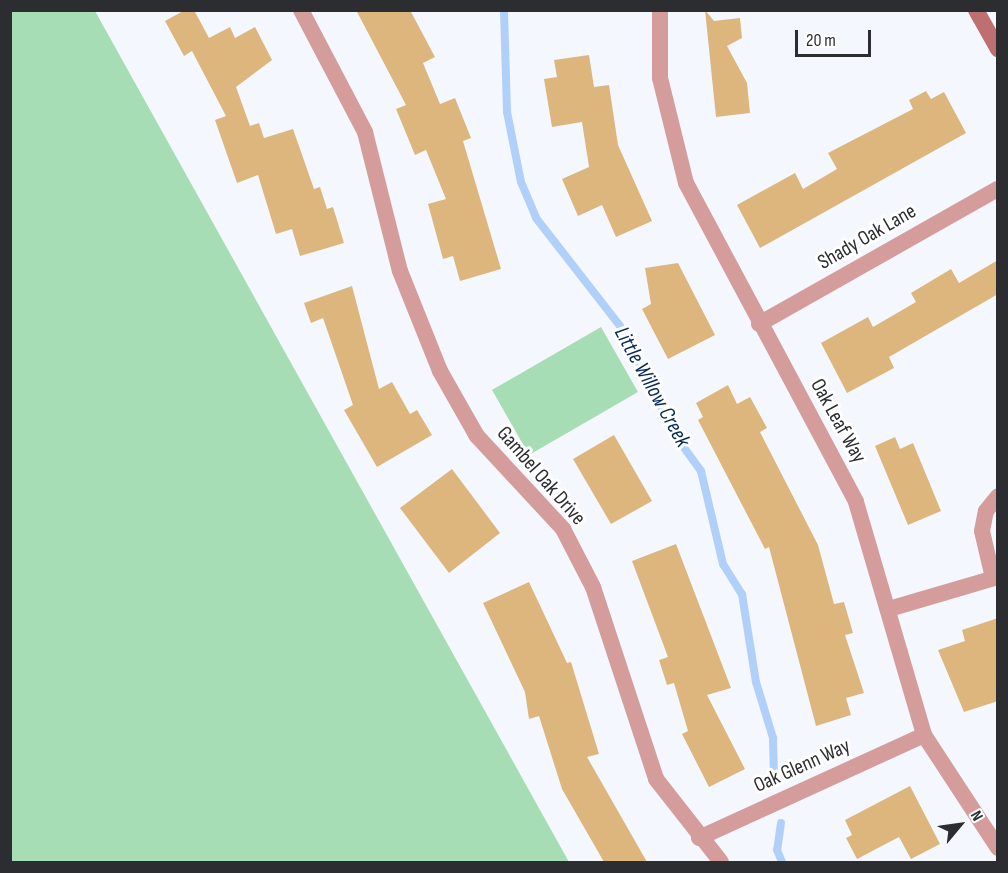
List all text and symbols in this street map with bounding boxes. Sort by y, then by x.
scale bar [798,18,874,56]
text: 20 m [806,30,836,51]
street label: Shady Oak Lane [813,199,921,275]
water label: Little Willow Creek [608,322,696,452]
street label: Oak Leaf Way [805,375,871,467]
street label: Gambel Oak Drive [491,421,591,531]
street label: Oak Glenn Way [750,734,854,798]
north arrow [930,795,990,855]
text: N [966,808,987,824]

